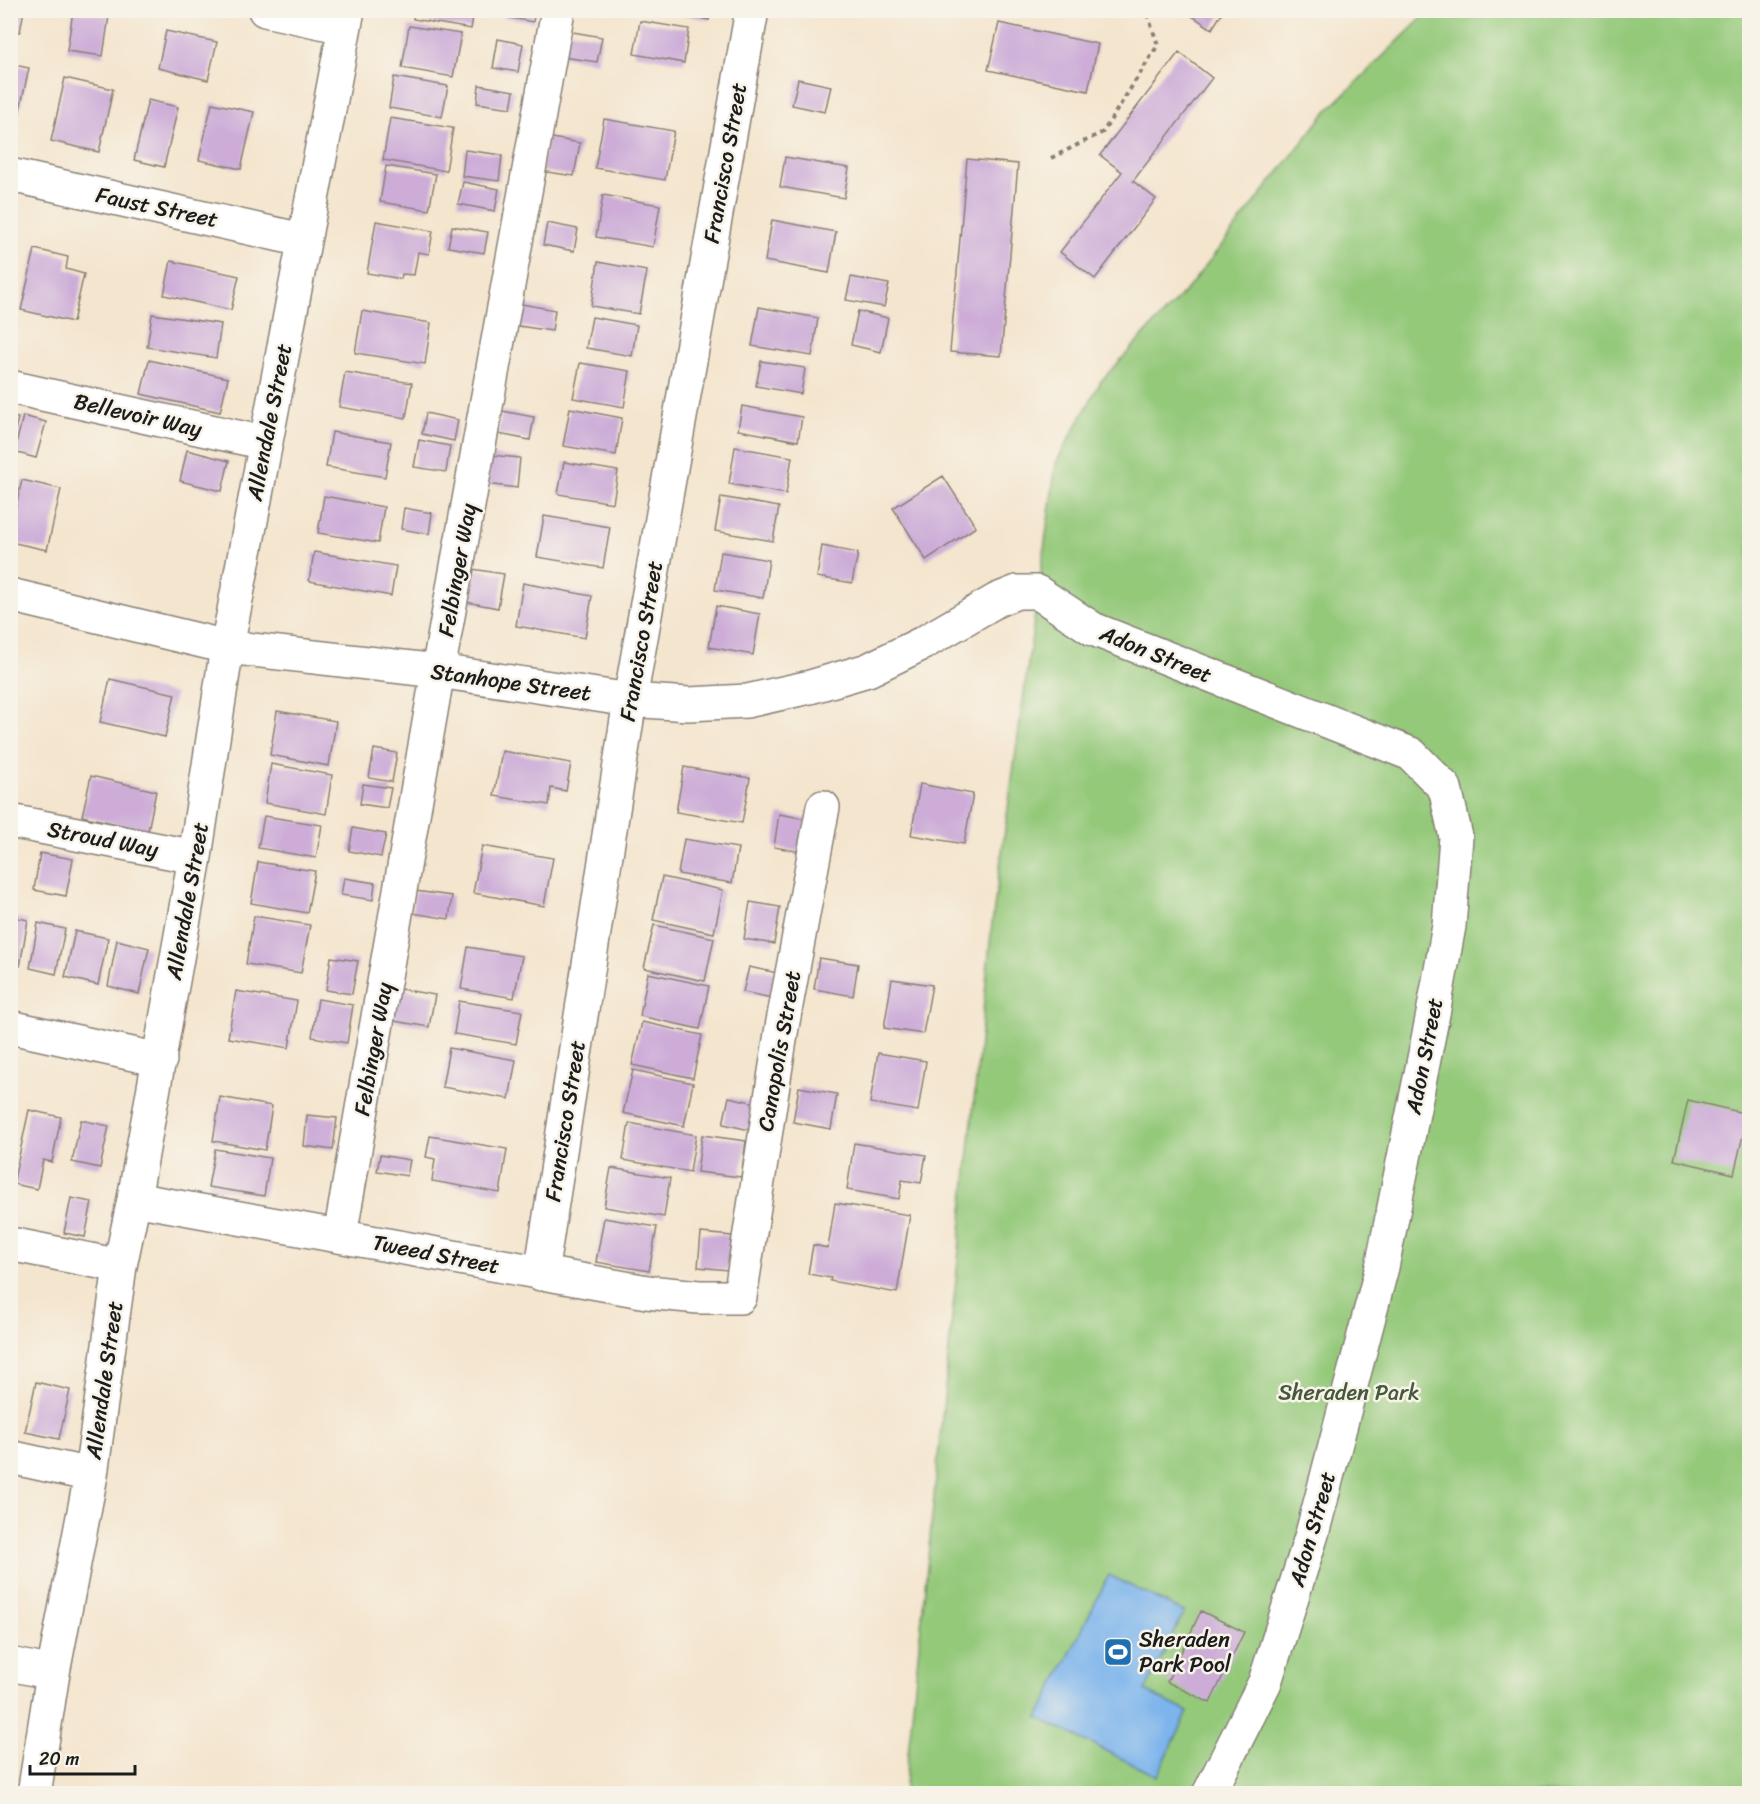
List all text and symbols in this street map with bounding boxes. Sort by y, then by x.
street label: Francisco Street [692,79,758,246]
street label: Faust Street [92,175,222,239]
street label: Allendale Street [234,340,303,505]
street label: Bellevoir Way [70,381,206,449]
street label: Felbinger Way [426,499,488,640]
street label: Francisco Street [608,557,674,724]
street label: Adon Street [1093,613,1218,694]
street label: Stanhope Street [428,651,594,713]
street label: Stroud Way [44,809,162,869]
street label: Allendale Street [154,819,220,984]
street label: Canopolis Street [746,967,812,1134]
street label: Felbinger Way [342,978,404,1119]
street label: Adon Street [1393,994,1454,1119]
street label: Francisco Street [533,1037,597,1204]
street label: Tweed Street [369,1223,503,1285]
street label: Allendale Street [73,1298,134,1463]
park label: Sheraden Park [1278,1373,1420,1412]
street label: Adon Street [1277,1467,1347,1592]
place label: Sheraden Park Pool [1139,1620,1232,1684]
sports icon: Sheraden Park Pool [1102,1636,1134,1668]
scale bar [30,1738,135,1776]
text: 20 m [39,1743,79,1775]

